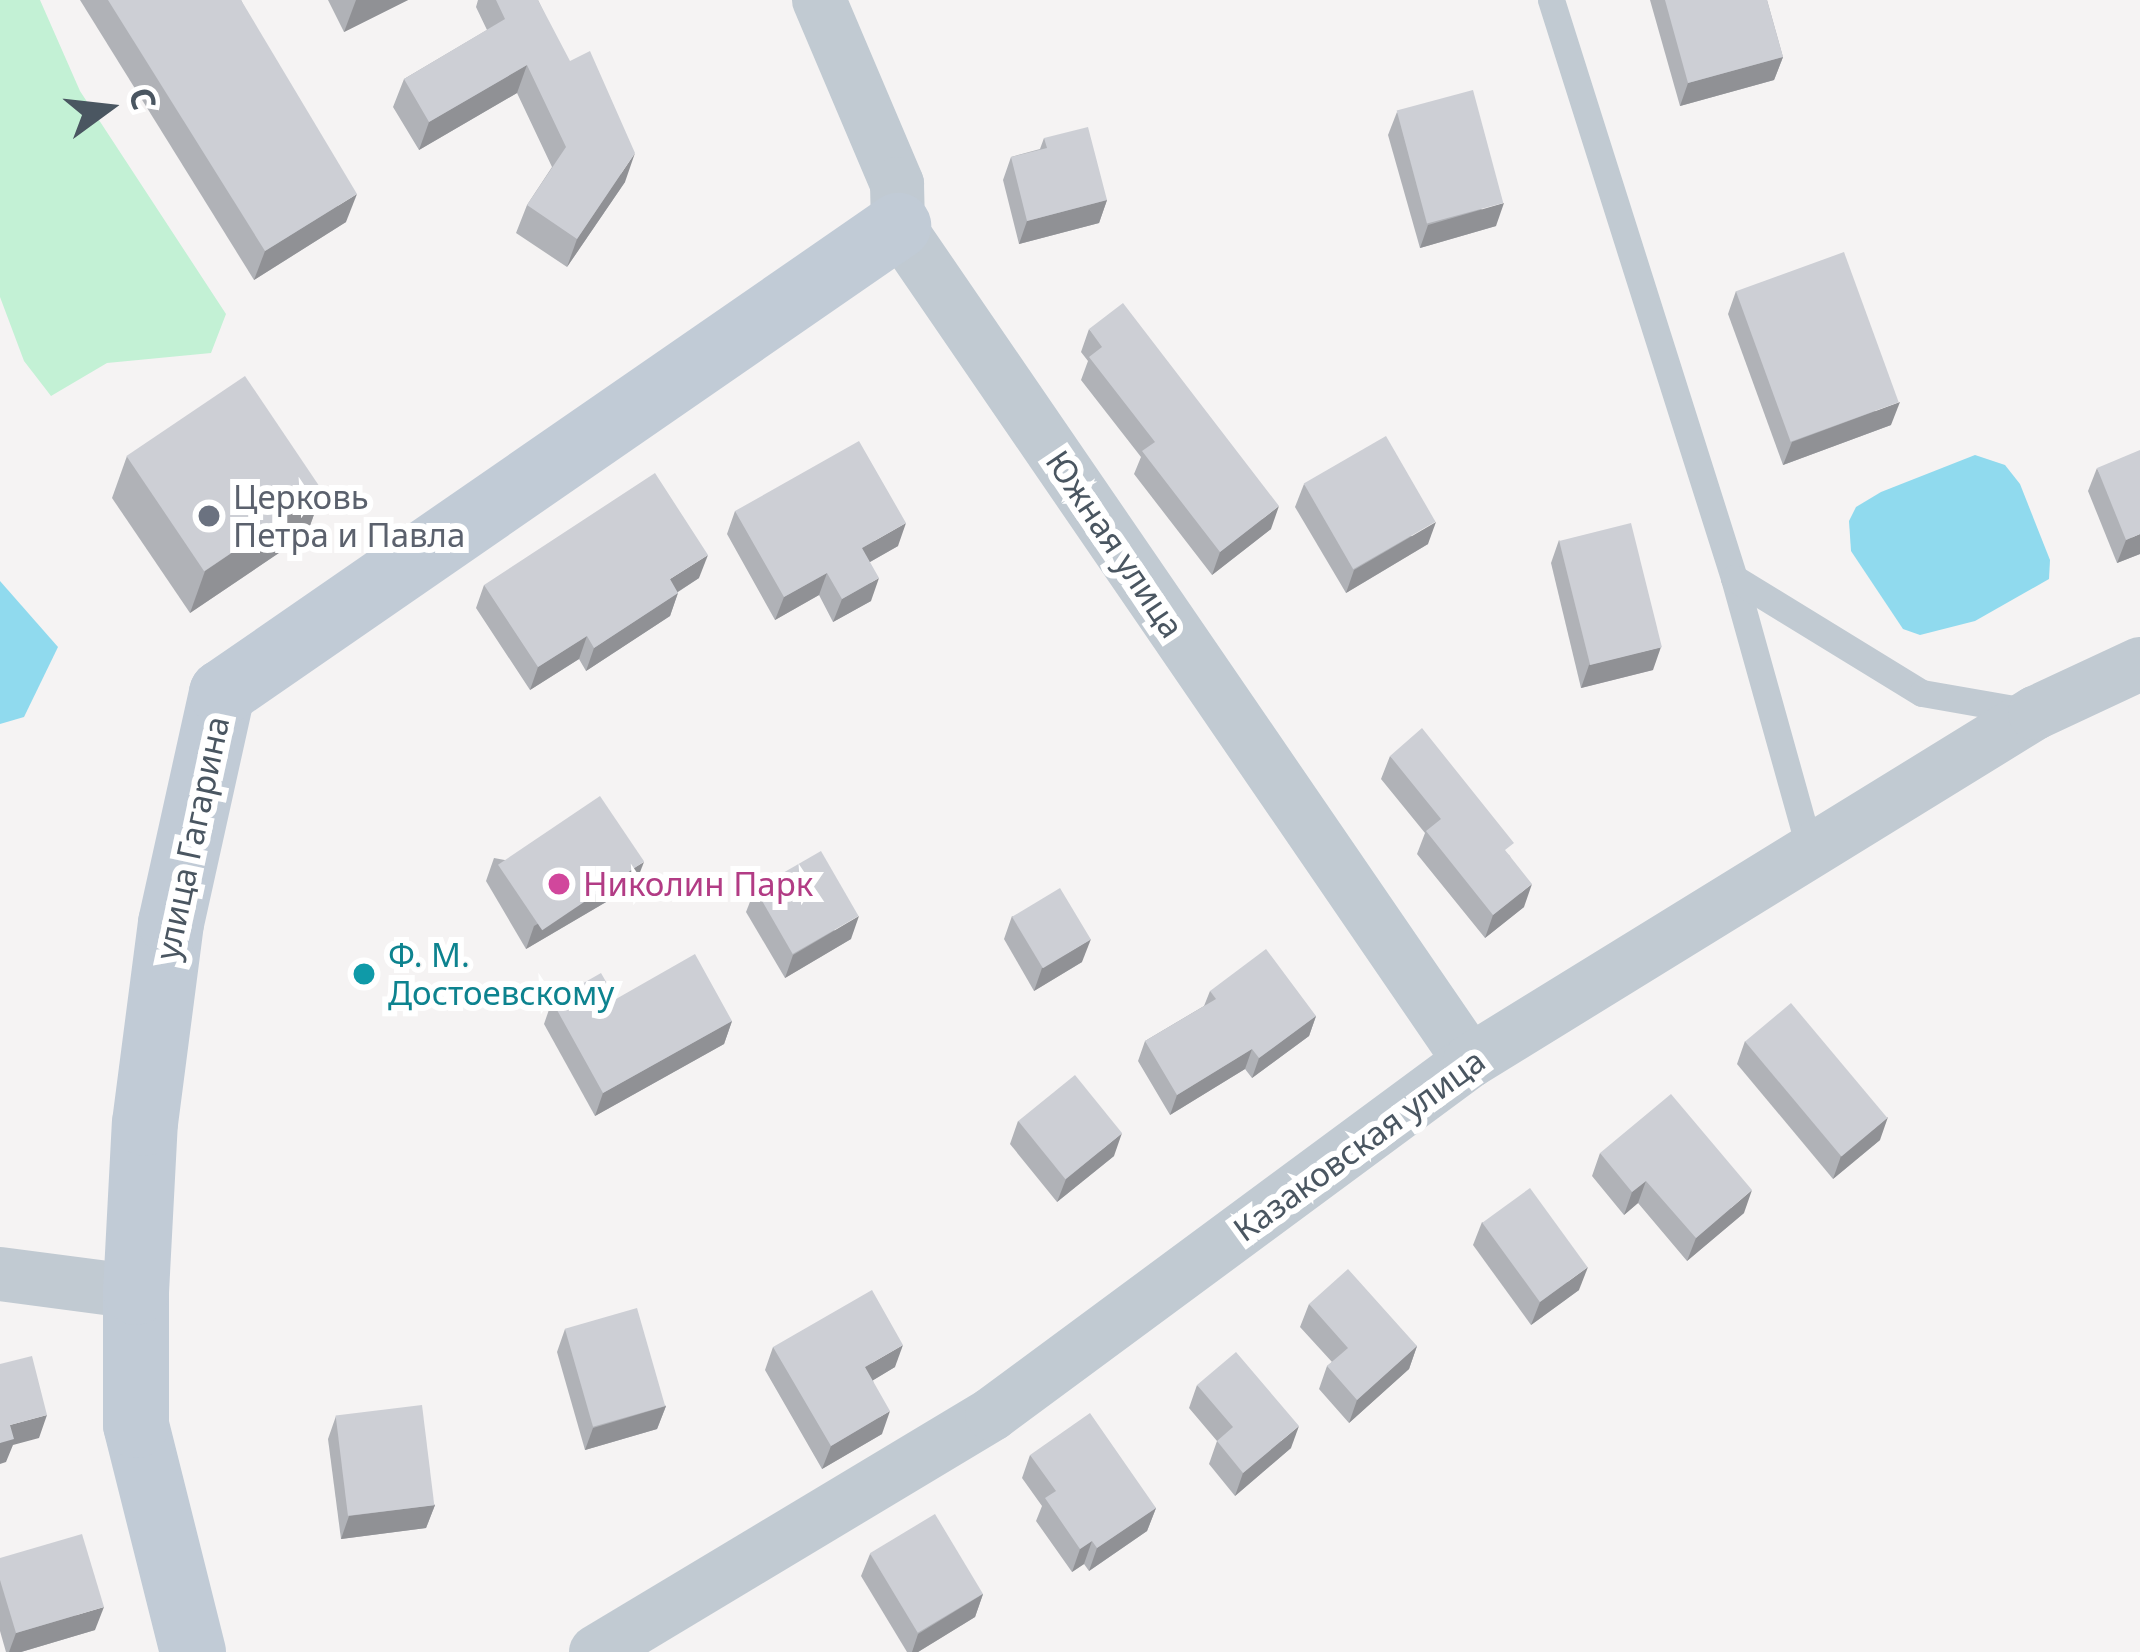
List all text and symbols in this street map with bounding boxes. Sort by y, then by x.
north arrow [48,48,168,168]
text: С [119,82,168,115]
street label: Южная улица [1038,443,1192,645]
place label: Церковь Петра и Павла [233,477,465,555]
marker: Церковь Петра и Павла [196,503,222,529]
street label: улица Гагарина [147,713,237,963]
place label: Николин Парк [583,864,813,904]
marker: Николин Парк [546,871,572,897]
place label: Ф. М. Достоевскому [388,935,614,1013]
marker: Ф. М. Достоевскому [351,961,377,987]
street label: Казаковская улица [1226,1041,1492,1249]

